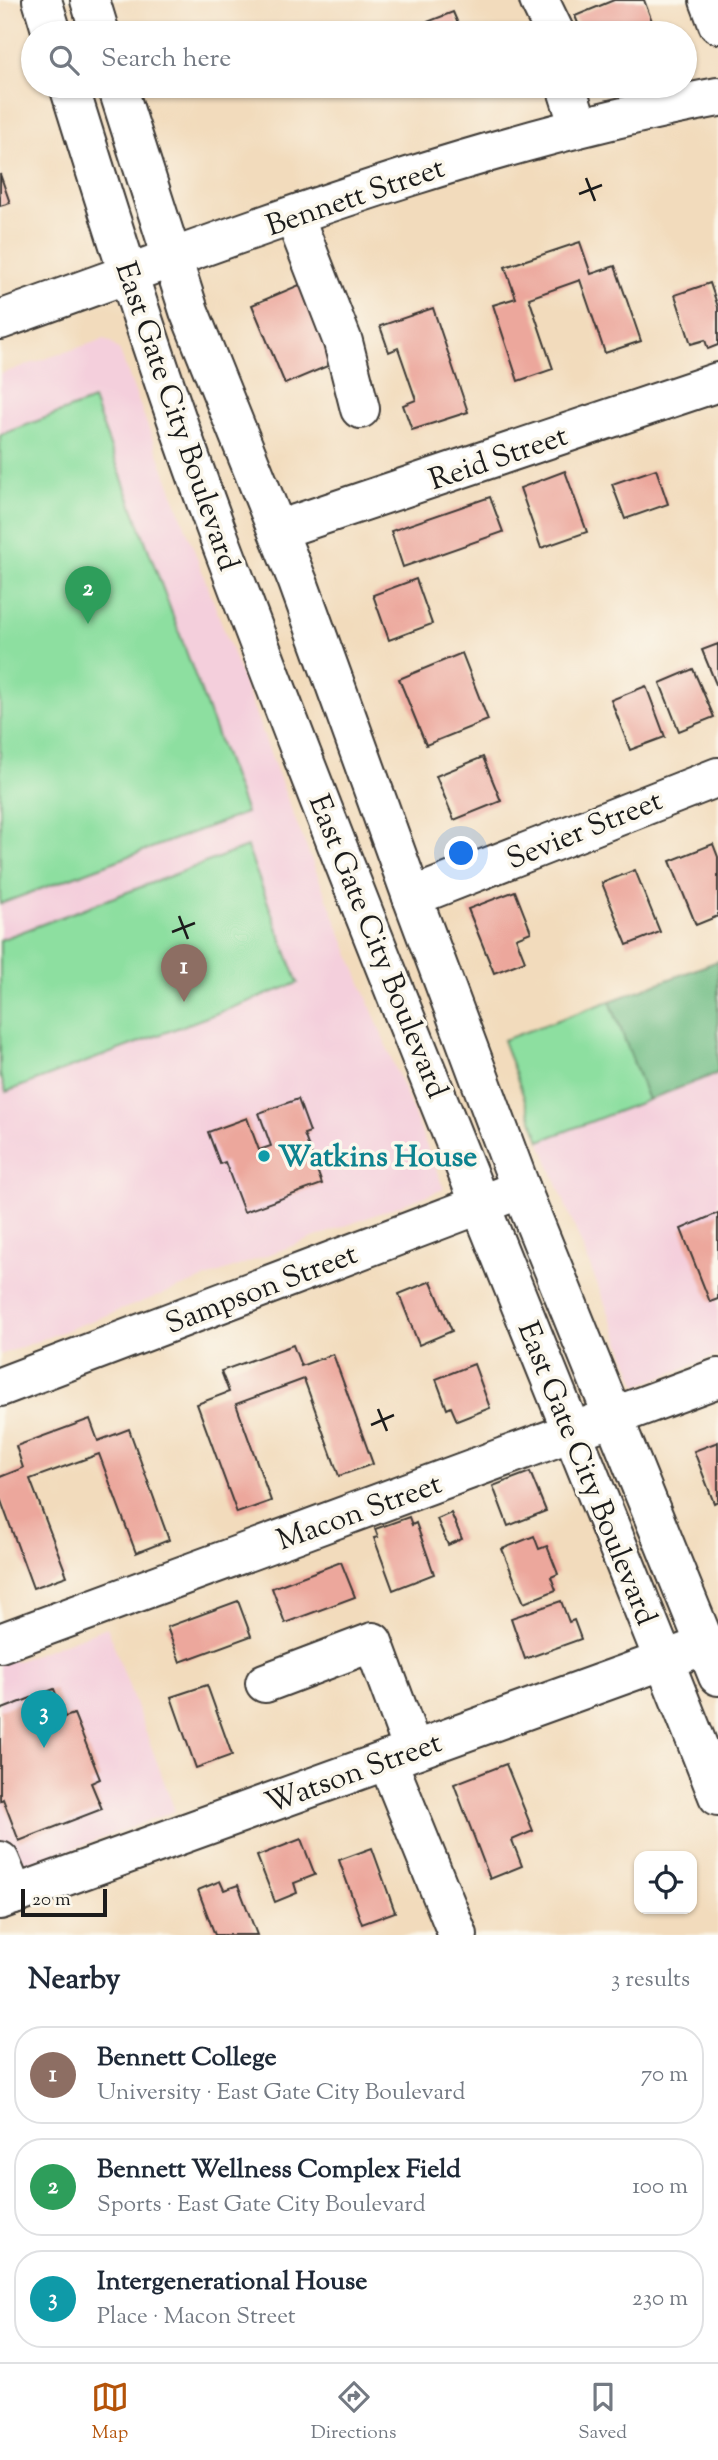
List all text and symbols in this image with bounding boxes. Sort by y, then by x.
search box [21,21,697,98]
icon: search [45,41,83,79]
text: Search here [101,41,231,78]
street label: Bennett Street [261,148,451,249]
street label: East Gate City Boulevard [103,256,249,577]
street label: Reid Street [424,416,574,503]
pin: 2 [65,566,111,624]
street label: Sevier Street [501,781,669,882]
street label: East Gate City Boulevard [296,789,457,1105]
your location [444,836,478,870]
pin: 1 [161,944,207,1002]
place label: Watkins House [278,1137,477,1180]
marker: Watkins House [256,1148,272,1164]
street label: Sampson Street [160,1234,364,1347]
street label: East Gate City Boulevard [505,1316,666,1632]
street label: Macon Street [271,1464,448,1563]
pin: 3 [21,1690,67,1748]
street label: Watson Street [260,1722,448,1826]
map controls [634,1851,697,1914]
button: locate [634,1851,697,1914]
scale bar [21,1886,107,1918]
text: 20 m [32,1887,71,1914]
text: Nearby [28,1959,120,2002]
text: 3 results [611,1964,690,1997]
text: Bennett College [97,2040,277,2077]
text: 1 [49,2059,57,2092]
text: 70 m [641,2059,688,2092]
text: University · East Gate City Boulevard [97,2077,465,2110]
text: Bennett Wellness Complex Field [97,2152,461,2189]
text: 2 [48,2171,58,2204]
text: 100 m [632,2171,688,2204]
text: Sports · East Gate City Boulevard [97,2189,426,2222]
text: Intergenerational House [97,2264,367,2301]
text: 3 [48,2283,58,2316]
text: 230 m [632,2283,688,2316]
text: Place · Macon Street [97,2301,296,2334]
tab: Map [91,2378,129,2447]
tab: Directions [311,2378,396,2447]
tab: Saved [578,2378,627,2447]

